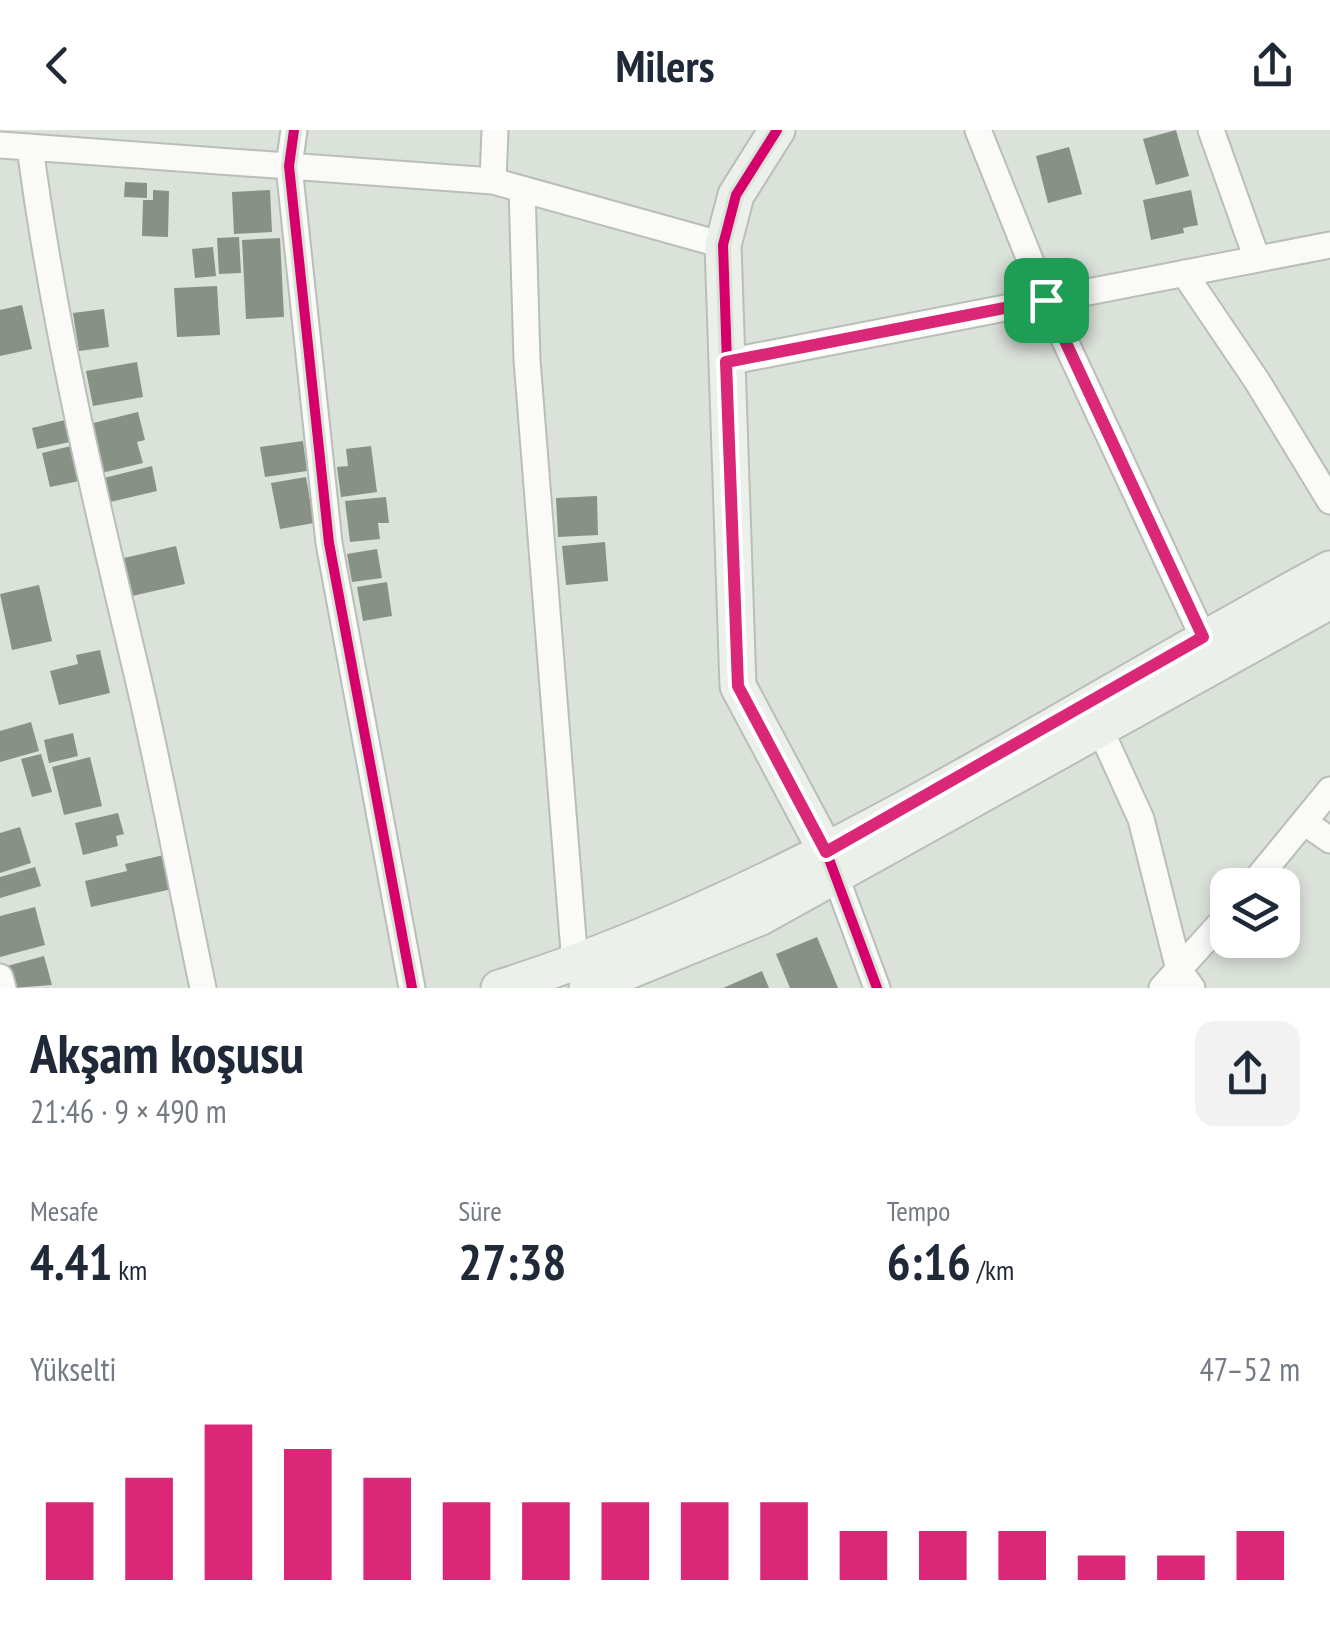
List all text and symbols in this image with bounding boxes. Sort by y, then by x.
text: Milers [615,36,715,94]
icon: back [30,38,85,93]
icon: share [1245,38,1300,93]
pin [1004,258,1089,343]
icon: arrive [1019,273,1074,328]
map controls [1210,868,1300,958]
button: layers [1210,868,1300,958]
text: Akşam koşusu [30,1017,304,1088]
button: share [1195,1021,1300,1126]
text: 21:46 · 9 × 490 m [30,1090,227,1132]
text: Mesafe [30,1192,99,1229]
text: Süre [458,1192,502,1229]
text: Tempo [887,1192,950,1229]
text: 4.41 [30,1229,112,1294]
text: 27:38 [458,1229,566,1294]
text: 6:16 [887,1229,971,1294]
text: km [112,1251,147,1288]
text: /km [971,1251,1014,1288]
text: Yükselti [30,1348,117,1390]
text: 47–52 m [1199,1348,1300,1390]

